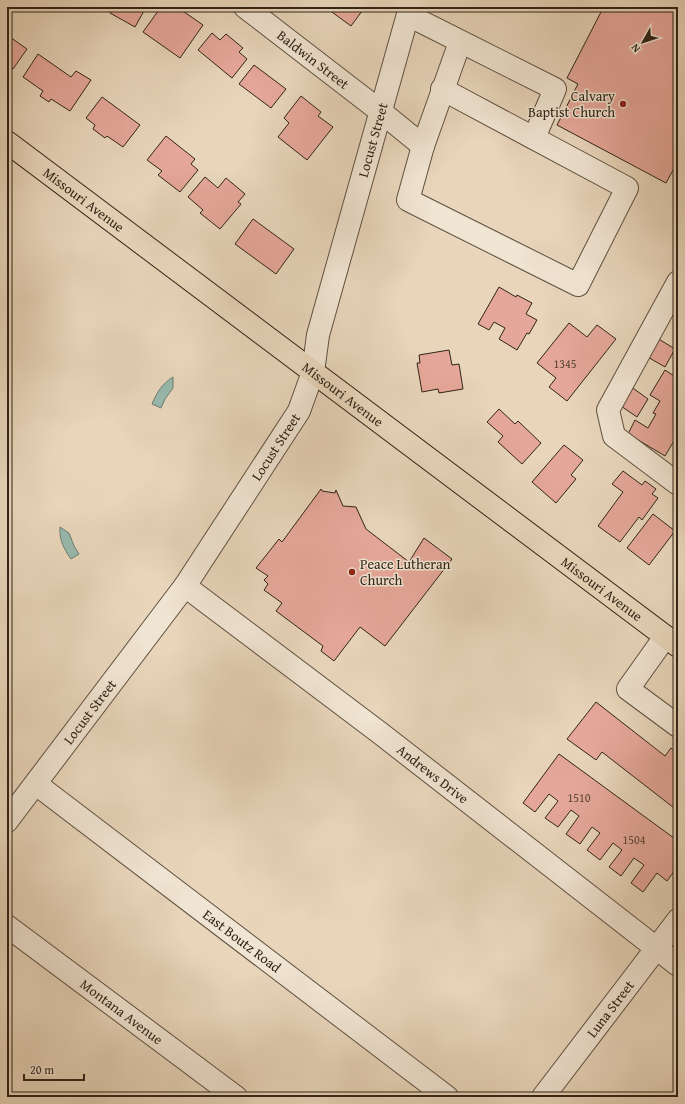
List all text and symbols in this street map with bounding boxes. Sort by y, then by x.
north arrow [623,22,663,62]
street label: Baldwin Street [273,25,353,94]
text: N [626,40,644,56]
place label: Calvary Baptist Church [528,86,615,122]
marker: Calvary Baptist Church [618,99,628,109]
street label: Locust Street [353,100,393,180]
street label: Missouri Avenue [39,162,129,237]
house number: 1345 [553,355,577,372]
street label: Missouri Avenue [298,357,388,432]
street label: Locust Street [246,409,305,484]
street label: Missouri Avenue [557,552,647,626]
place label: Peace Lutheran Church [360,554,451,590]
marker: Peace Lutheran Church [347,567,357,577]
street label: Locust Street [59,675,121,748]
street label: Andrews Drive [393,740,473,809]
house number: 1510 [567,789,591,806]
house number: 1504 [622,831,646,848]
street label: East Boutz Road [199,905,286,978]
street label: Montana Avenue [76,974,167,1049]
street label: Luna Street [582,976,639,1042]
scale bar [24,1056,84,1082]
text: 20 m [30,1061,54,1078]

